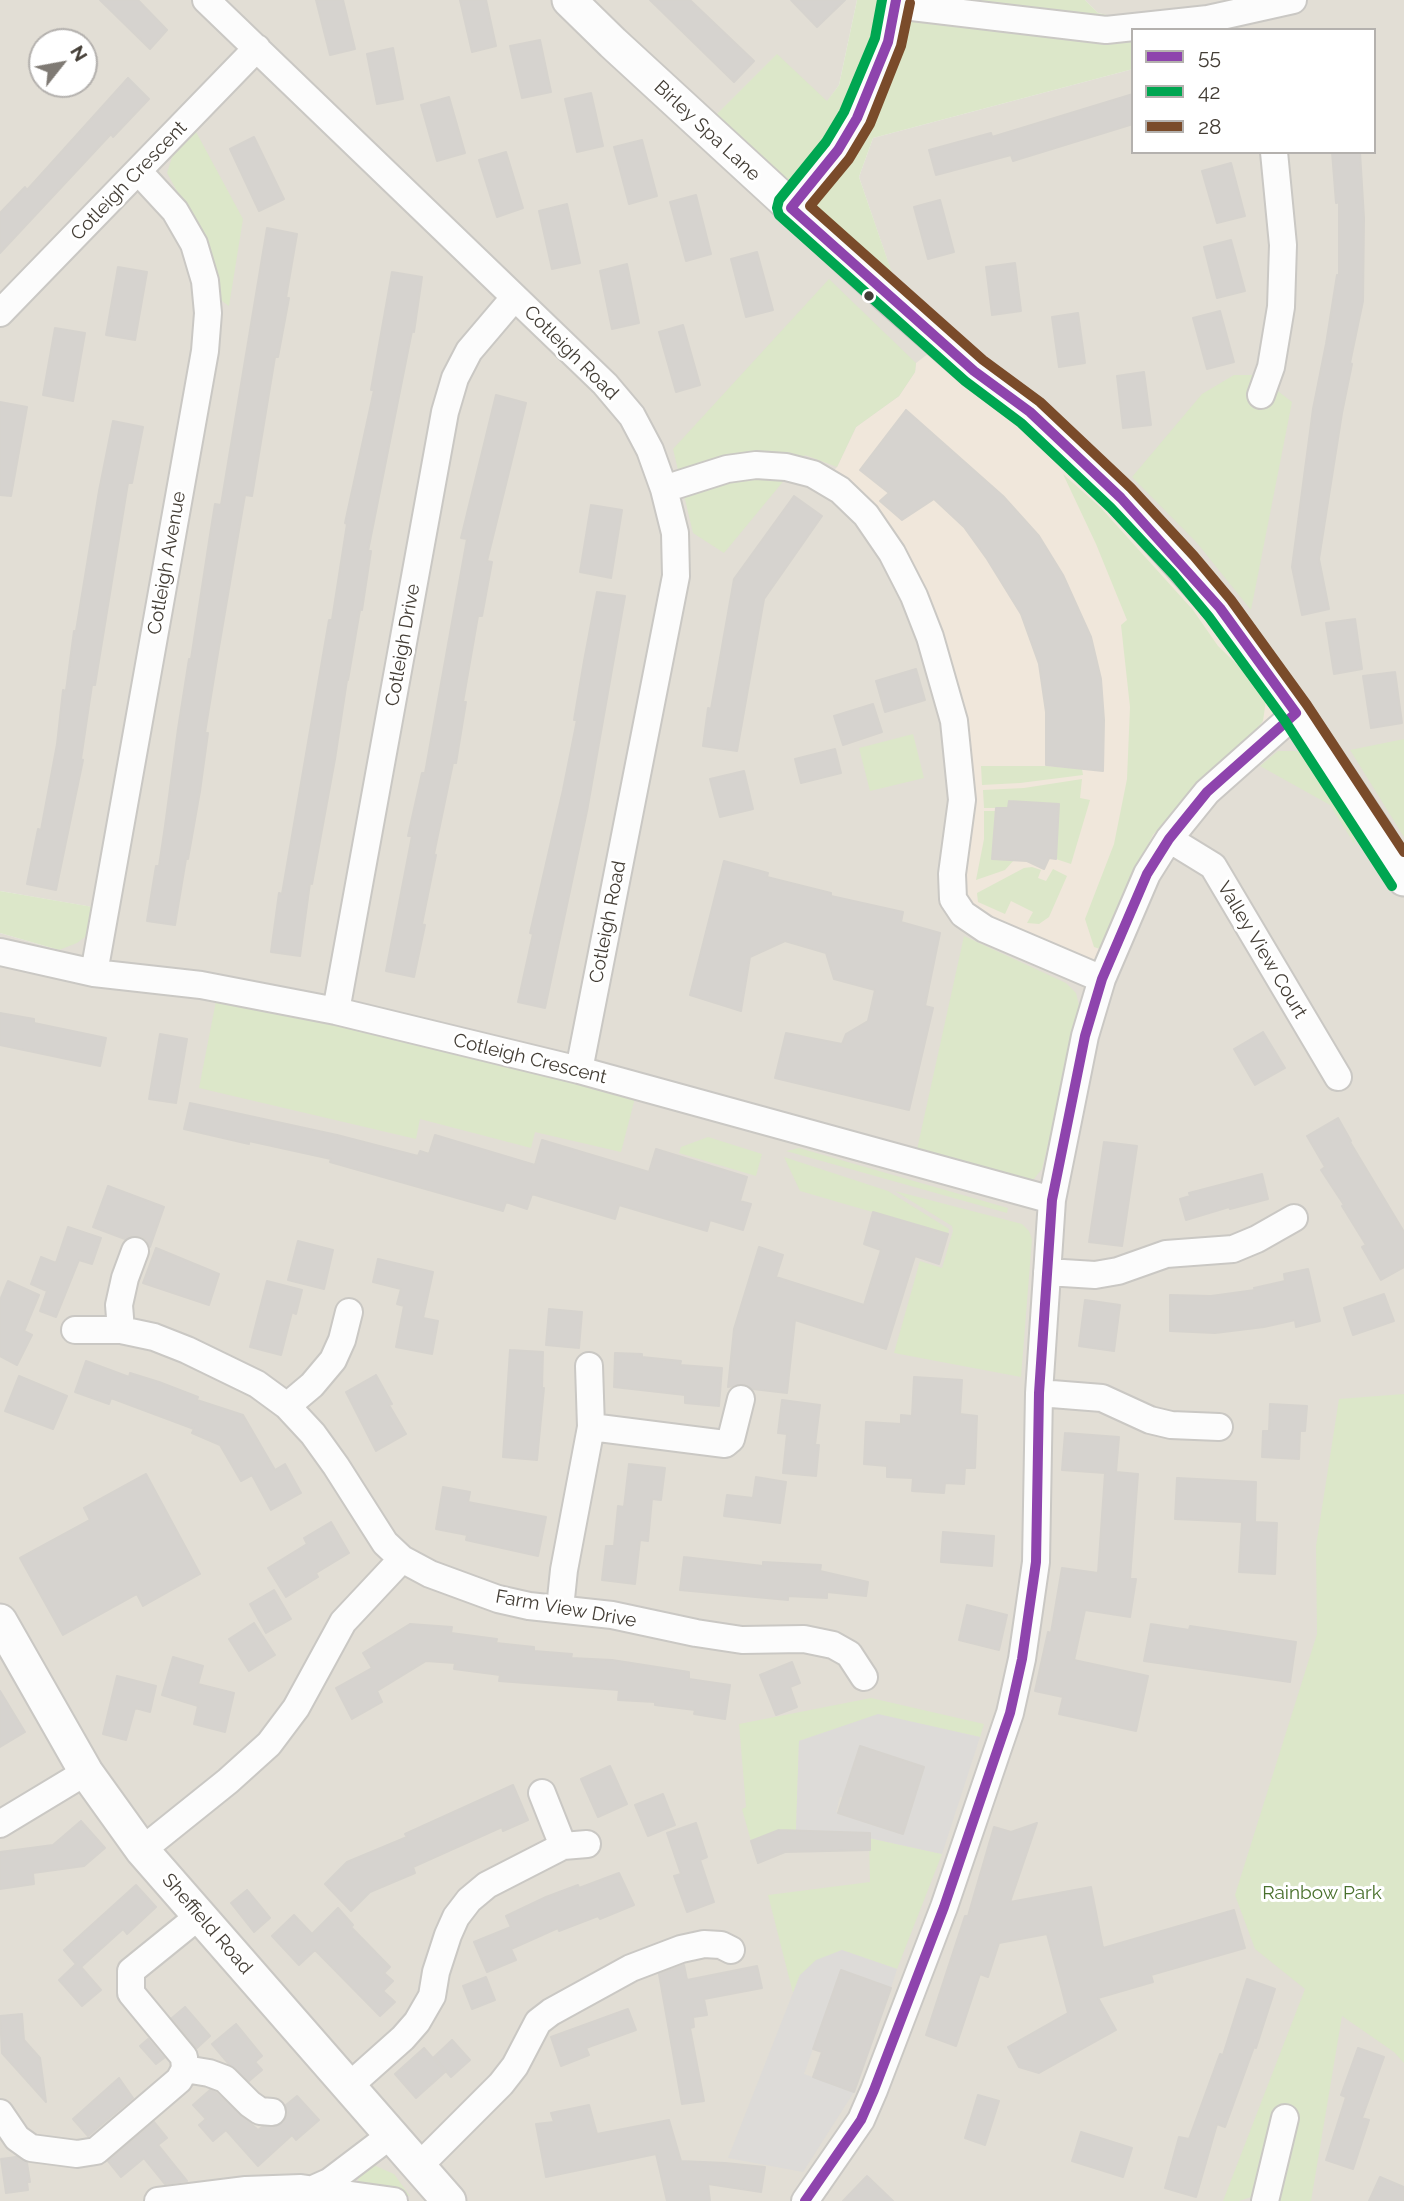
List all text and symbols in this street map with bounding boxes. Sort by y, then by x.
north arrow [28,28,98,98]
legend [1131,28,1376,154]
text: N [66,41,92,65]
text: 55 [1198,44,1221,69]
street label: Birley Spa Lane [649,76,765,186]
text: 42 [1198,79,1220,104]
text: 28 [1198,114,1221,139]
street label: Cotleigh Crescent [66,117,192,245]
unlabelled marker [862,289,876,303]
street label: Cotleigh Road [519,301,623,405]
street label: Cotleigh Avenue [143,489,191,637]
street label: Cotleigh Drive [381,582,425,708]
street label: Cotleigh Road [585,859,631,985]
street label: Valley View Court [1212,877,1312,1023]
street label: Cotleigh Crescent [451,1029,609,1089]
street label: Farm View Drive [494,1585,638,1633]
street label: Sheffield Road [157,1869,257,1979]
park label: Rainbow Park [1262,1882,1382,1904]

